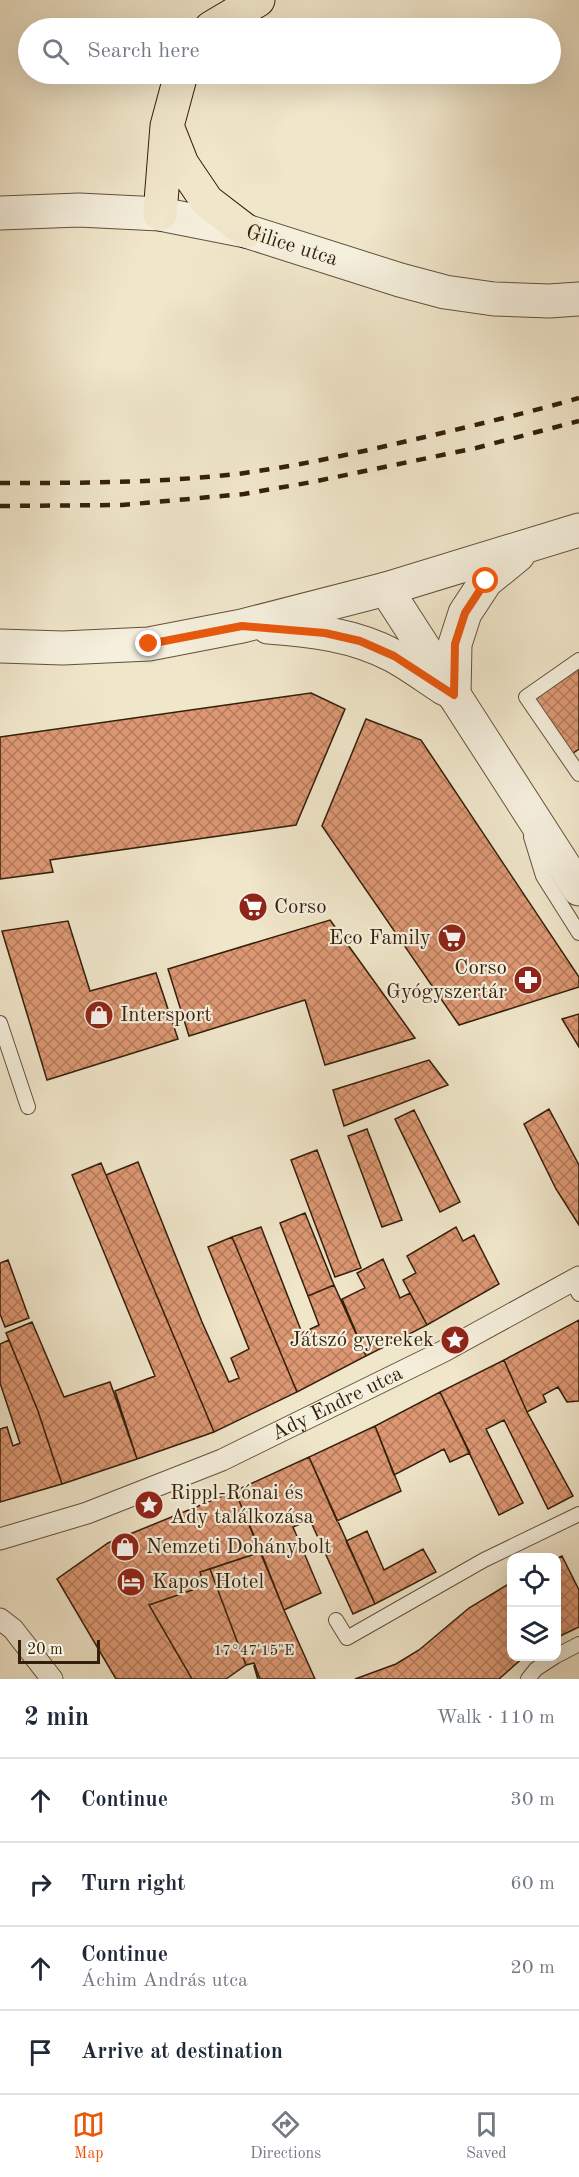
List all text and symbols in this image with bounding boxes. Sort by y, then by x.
search box [18,18,561,84]
icon: search [39,35,72,68]
text: Search here [87,40,200,62]
street label: Gilice utca [243,221,340,270]
route start [472,567,498,593]
route end [135,630,161,656]
supermarket icon: Corso [237,891,269,923]
place label: Corso [274,897,327,918]
supermarket icon: Eco Family [436,922,468,954]
place label: Eco Family [329,928,431,949]
place label: Corso Gyógyszertár [386,958,507,1003]
pharmacy icon: Corso Gyógyszertár [512,964,544,996]
shop icon: Intersport [83,999,115,1031]
place label: Intersport [120,1005,212,1026]
place icon: Játszó gyerekek [439,1324,471,1356]
place label: Játszó gyerekek [289,1330,434,1351]
street label: Ady Endre utca [268,1363,406,1444]
place label: Rippl-Rónai és Ady találkozása [170,1483,314,1528]
place icon: Rippl-Rónai és Ady találkozása [133,1489,165,1521]
shop icon: Nemzeti Dohánybolt [109,1531,141,1563]
place label: Nemzeti Dohánybolt [146,1537,332,1558]
map controls [507,1553,561,1661]
button: locate [507,1553,561,1607]
hotel icon: Kapos Hotel [115,1566,147,1598]
place label: Kapos Hotel [152,1572,265,1593]
button: layers [507,1607,561,1661]
scale bar [18,1637,100,1664]
text: 20 m [27,1642,63,1658]
text: 17°47'15"E [214,1644,294,1659]
text: 2 min [24,1705,89,1731]
text: Walk · 110 m [436,1708,555,1728]
icon: ahead [24,1784,57,1817]
text: Continue [81,1789,168,1811]
text: 30 m [510,1790,555,1810]
icon: right [24,1868,57,1901]
text: Turn right [81,1873,185,1895]
text: 60 m [510,1874,555,1894]
text: Continue [81,1944,168,1966]
icon: ahead [24,1952,57,1985]
text: 20 m [510,1958,555,1978]
text: Áchim András utca [81,1971,248,1991]
icon: arrive [24,2036,57,2069]
text: Arrive at destination [81,2041,283,2063]
tab: Map [72,2108,105,2164]
tab: Directions [250,2108,321,2164]
tab: Saved [466,2108,507,2164]

